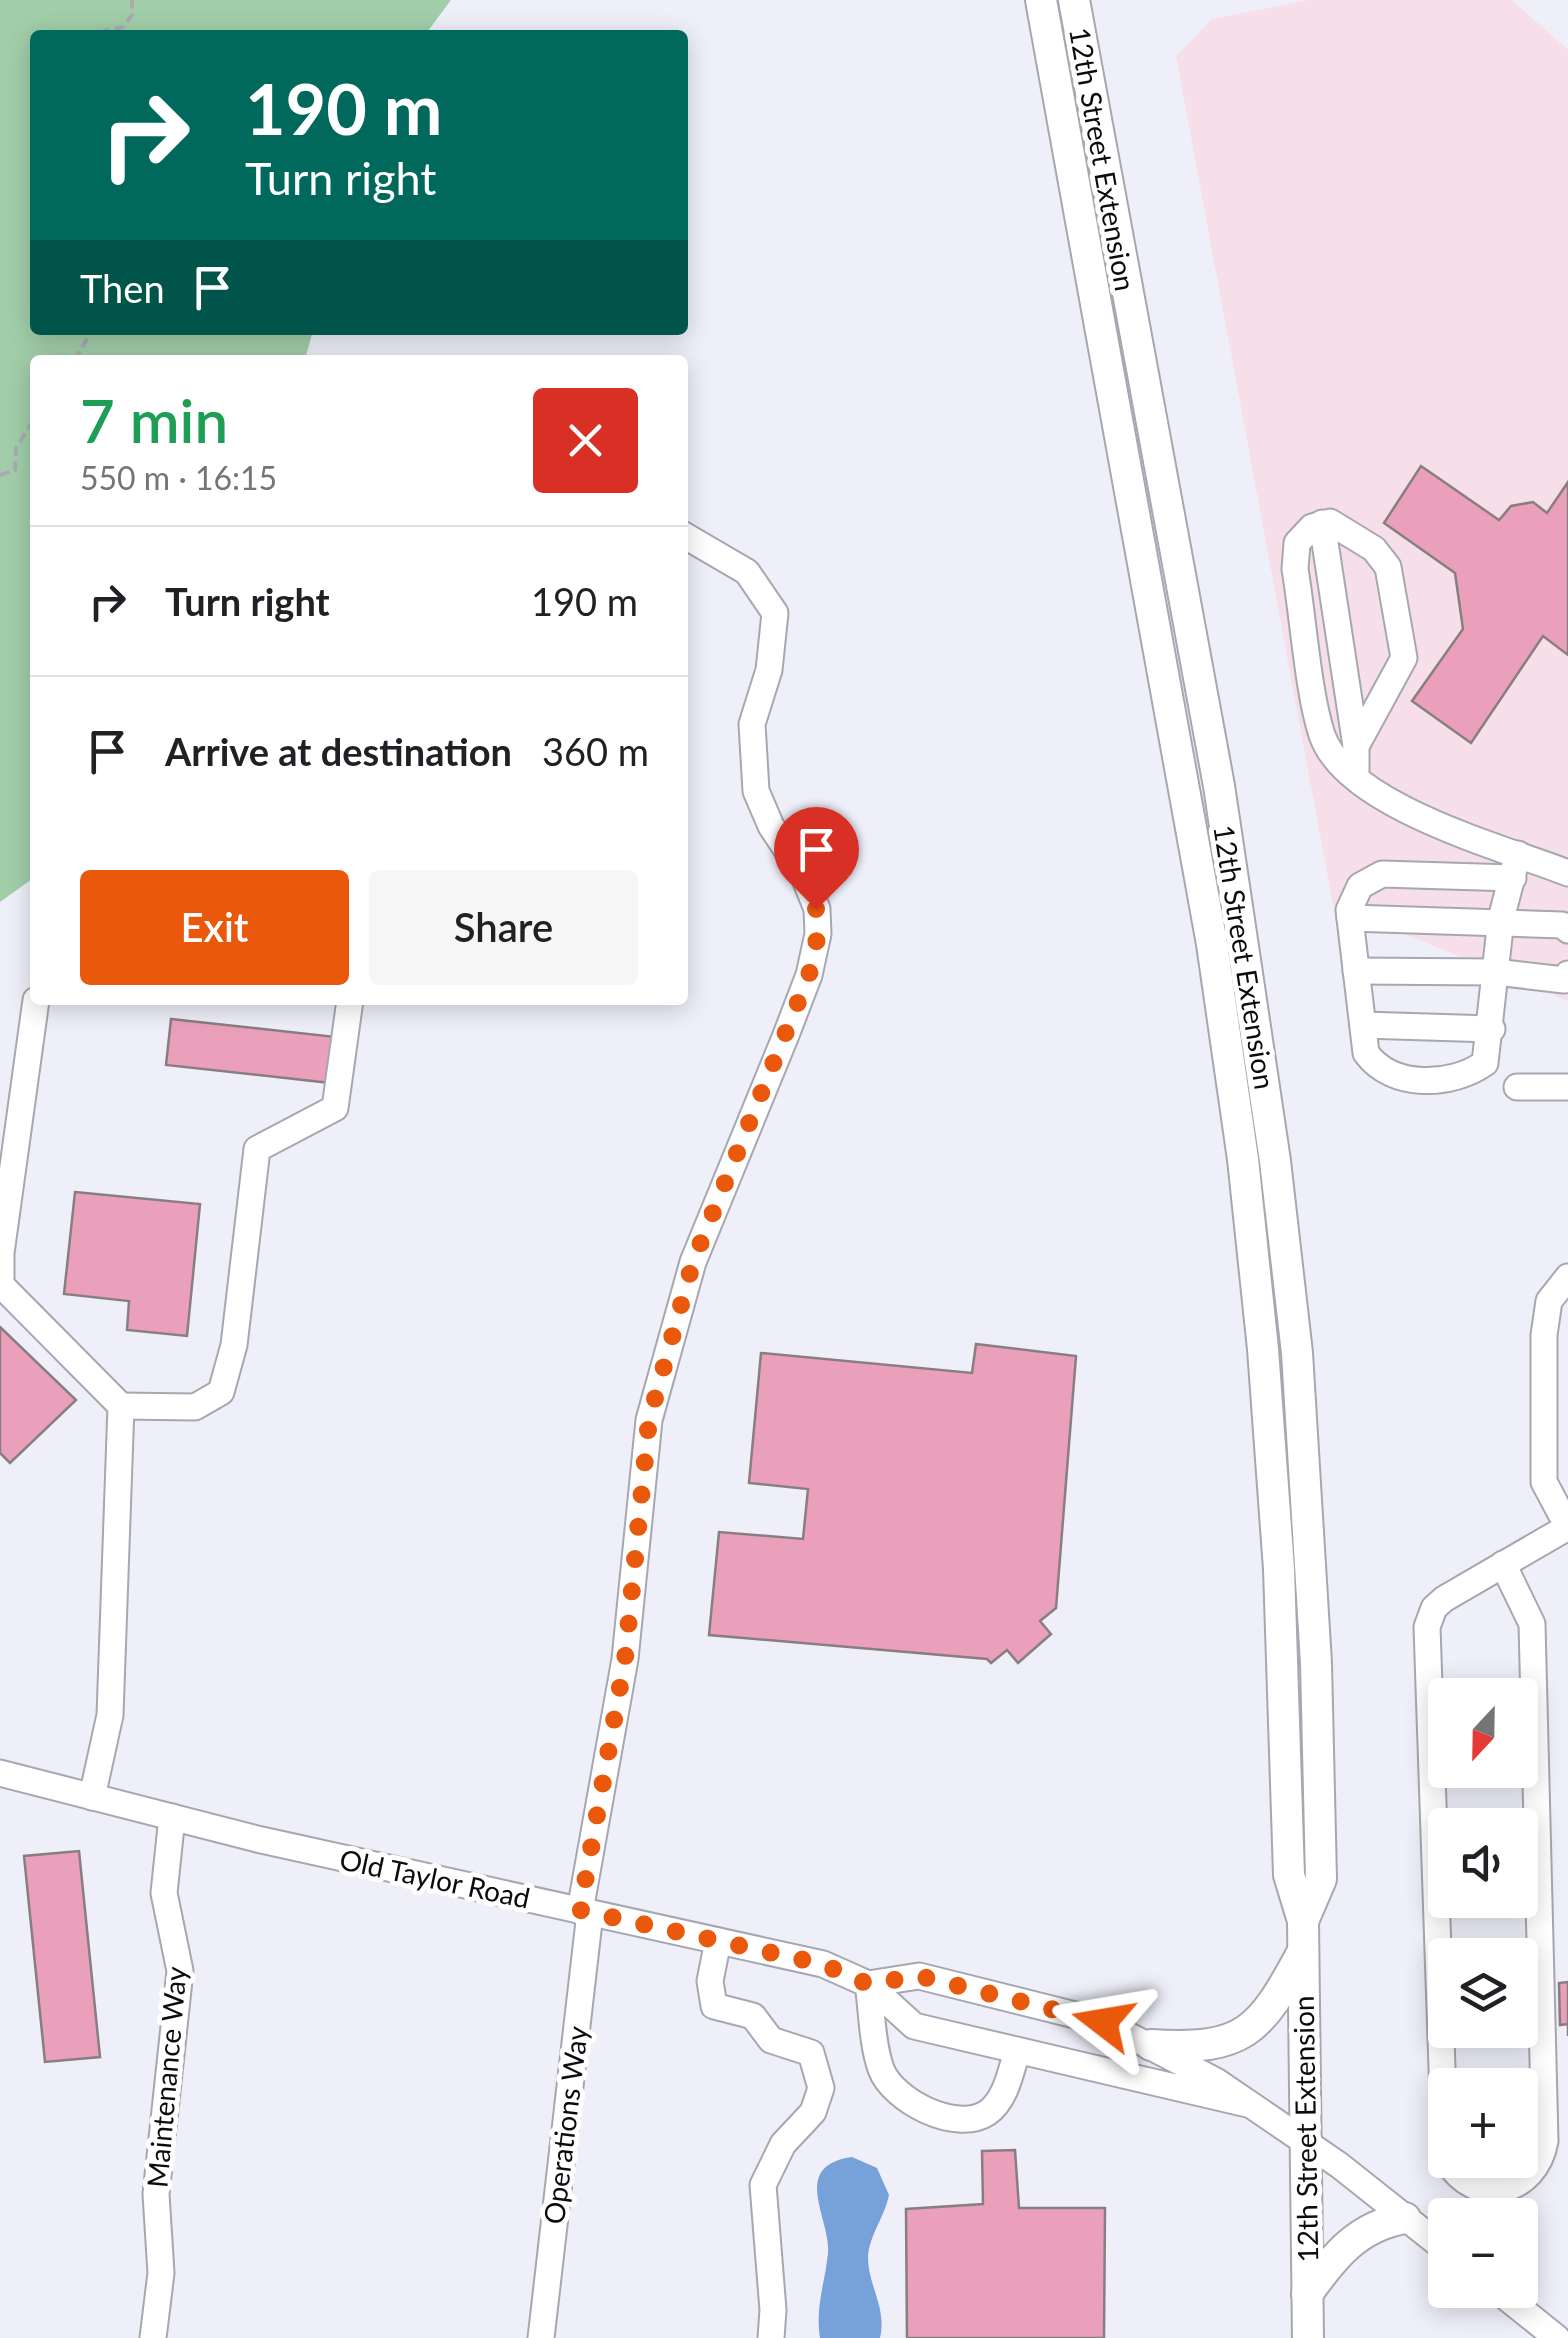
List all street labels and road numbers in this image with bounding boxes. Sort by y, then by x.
street label: 12th Street Extension [1063,25,1143,293]
street label: 12th Street Extension [1207,822,1283,1092]
street label: Old Taylor Road [337,1841,533,1915]
street label: Maintenance Way [139,1965,193,2189]
street label: 12th Street Extension [1286,1995,1324,2263]
street label: Operations Way [536,2023,594,2226]

